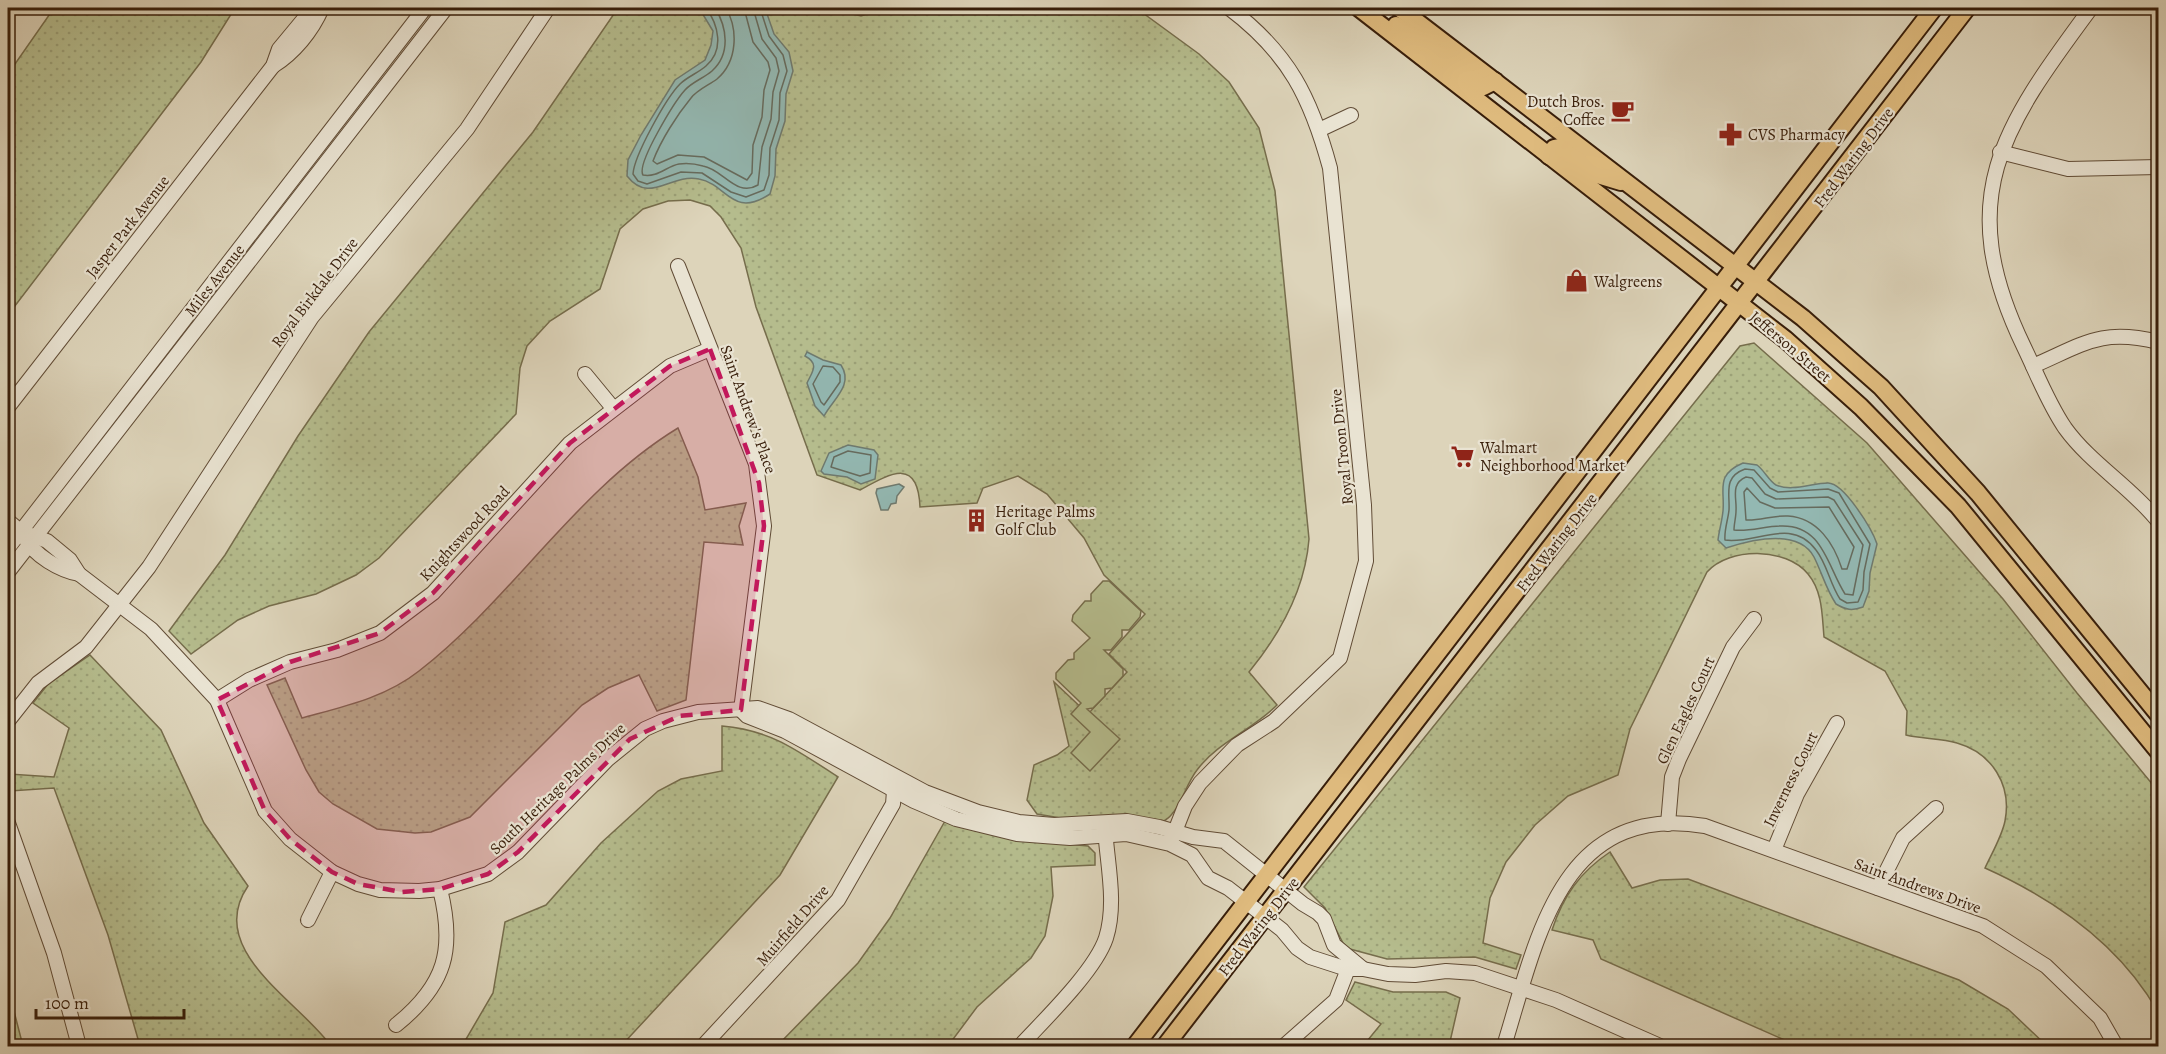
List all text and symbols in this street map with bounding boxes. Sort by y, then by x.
place label: Dutch Bros. Coffee [1527,91,1605,131]
cafe icon: Dutch Bros. Coffee [1610,97,1636,123]
street label: Fred Waring Drive [1809,103,1899,212]
pharmacy icon: CVS Pharmacy [1717,121,1743,147]
place label: CVS Pharmacy [1748,124,1846,146]
street label: Jasper Park Avenue [81,171,175,282]
street label: Royal Birkdale Drive [266,233,363,352]
street label: Miles Avenue [180,240,250,321]
shop icon: Walgreens [1563,268,1589,294]
place label: Walgreens [1593,271,1663,293]
street label: Jefferson Street [1745,306,1836,388]
street label: Saint Andrew's Place [715,342,782,477]
street label: Royal Troon Drive [1325,388,1359,506]
place label: Walmart Neighborhood Market [1479,437,1625,477]
supermarket icon: Walmart Neighborhood Market [1449,443,1475,469]
street label: Knightswood Road [415,481,515,586]
street label: Fred Waring Drive [1511,488,1603,597]
place label: Heritage Palms Golf Club [995,501,1095,541]
building icon: Heritage Palms Golf Club [964,507,990,533]
street label: Glen Eagles Court [1651,653,1720,768]
street label: South Heritage Palms Drive [485,718,630,860]
street label: Inverness Court [1758,728,1824,831]
street label: Saint Andrews Drive [1851,853,1984,919]
street label: Fred Waring Drive [1213,872,1305,981]
street label: Muirfield Drive [751,880,834,971]
scale bar [36,982,184,1020]
text: 100 m [45,991,89,1015]

